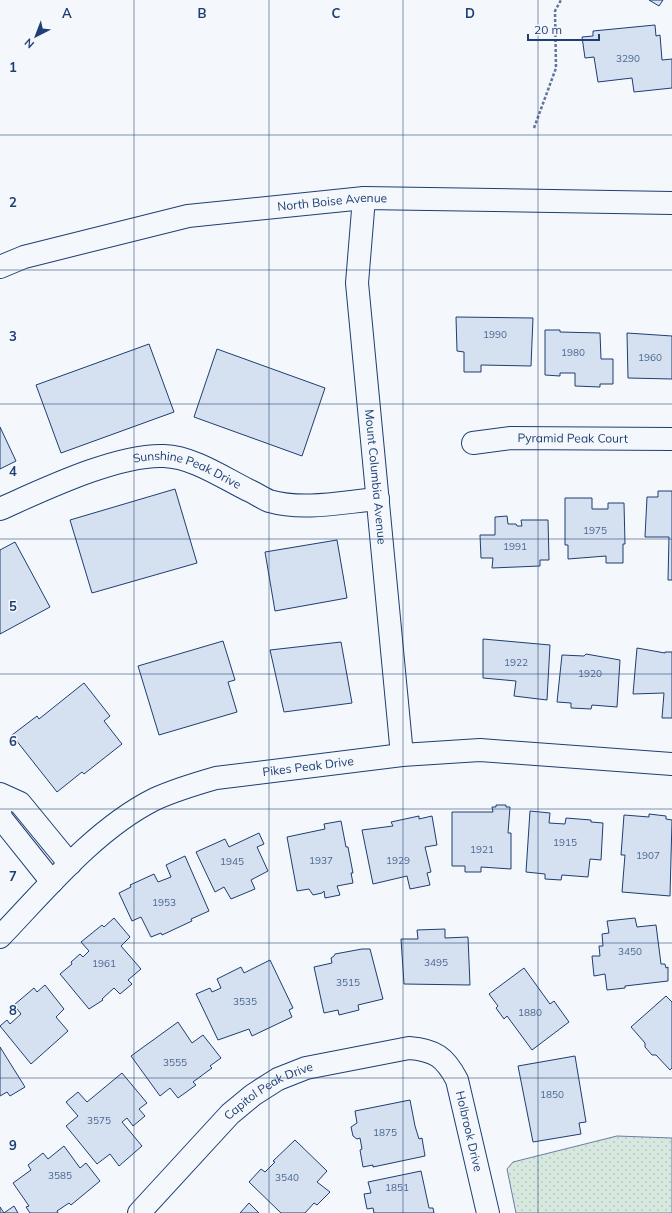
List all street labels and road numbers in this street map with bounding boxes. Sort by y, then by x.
street label: North Boise Avenue [277,190,387,214]
street label: Mount Columbia Avenue [362,409,390,545]
street label: Pyramid Peak Court [517,430,628,446]
street label: Sunshine Peak Drive [132,448,244,492]
street label: Pikes Peak Drive [262,753,355,779]
street label: Capitol Peak Drive [220,1059,314,1123]
street label: Holbrook Drive [453,1089,486,1173]

